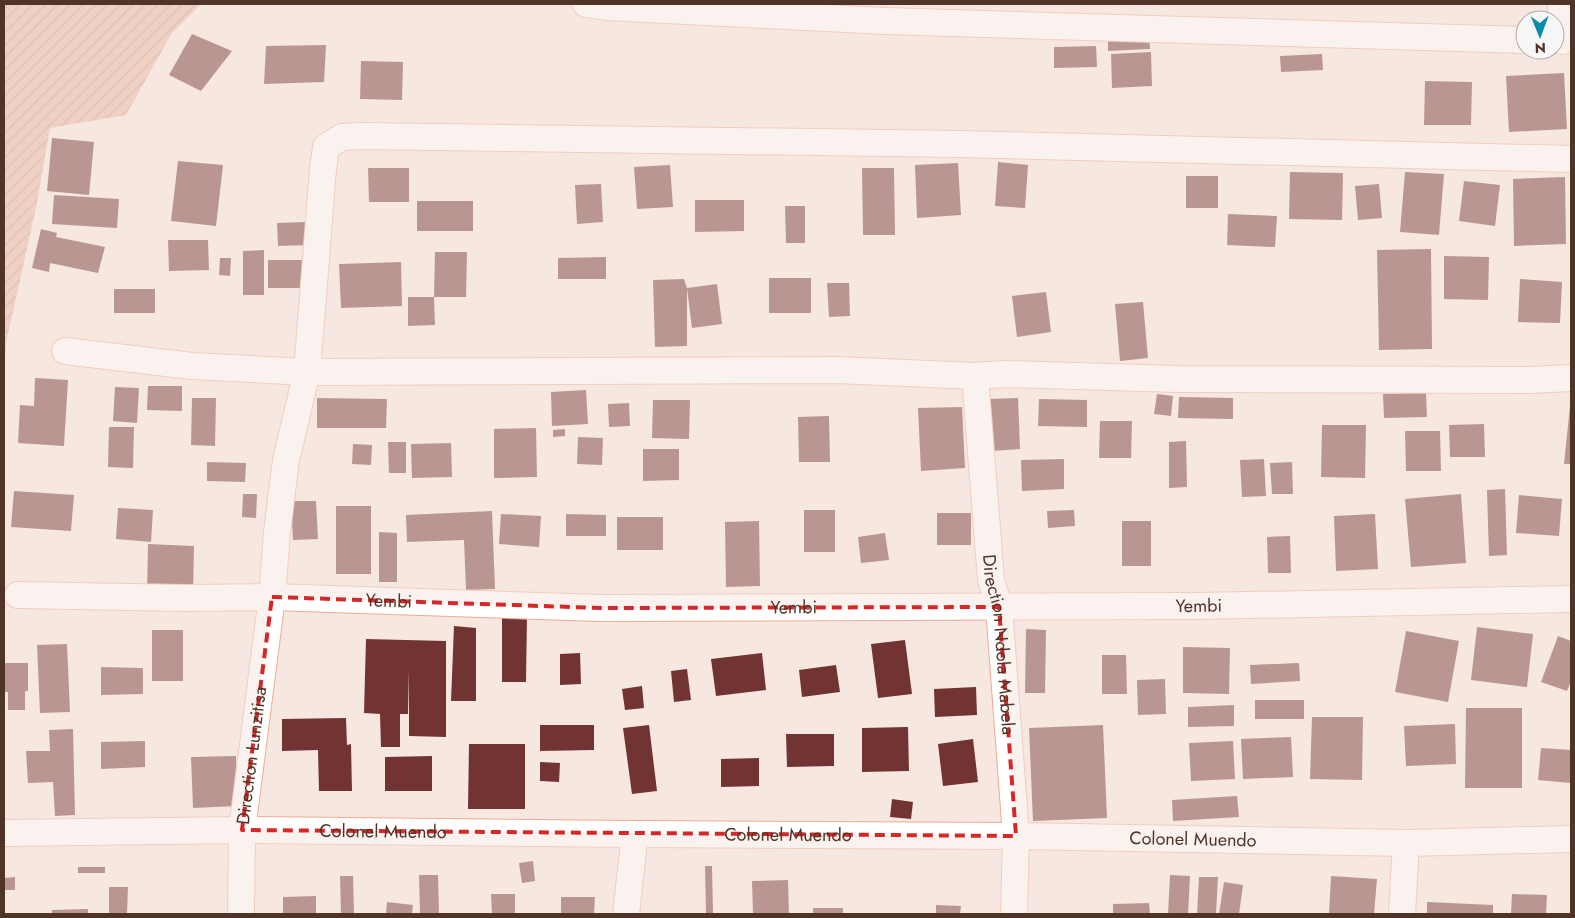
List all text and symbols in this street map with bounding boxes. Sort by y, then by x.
north arrow [1515,10,1565,60]
text: N [1534,38,1546,58]
street label: Direction Ndola Mabela [976,553,1021,736]
street label: Yembi [365,587,413,615]
street label: Yembi [1175,593,1222,619]
street label: Yembi [770,594,817,620]
street label: Direction Lunzitisa [230,685,273,826]
street label: Colonel Muendo [319,818,447,845]
street label: Colonel Muendo [724,821,852,848]
street label: Colonel Muendo [1129,825,1257,853]

